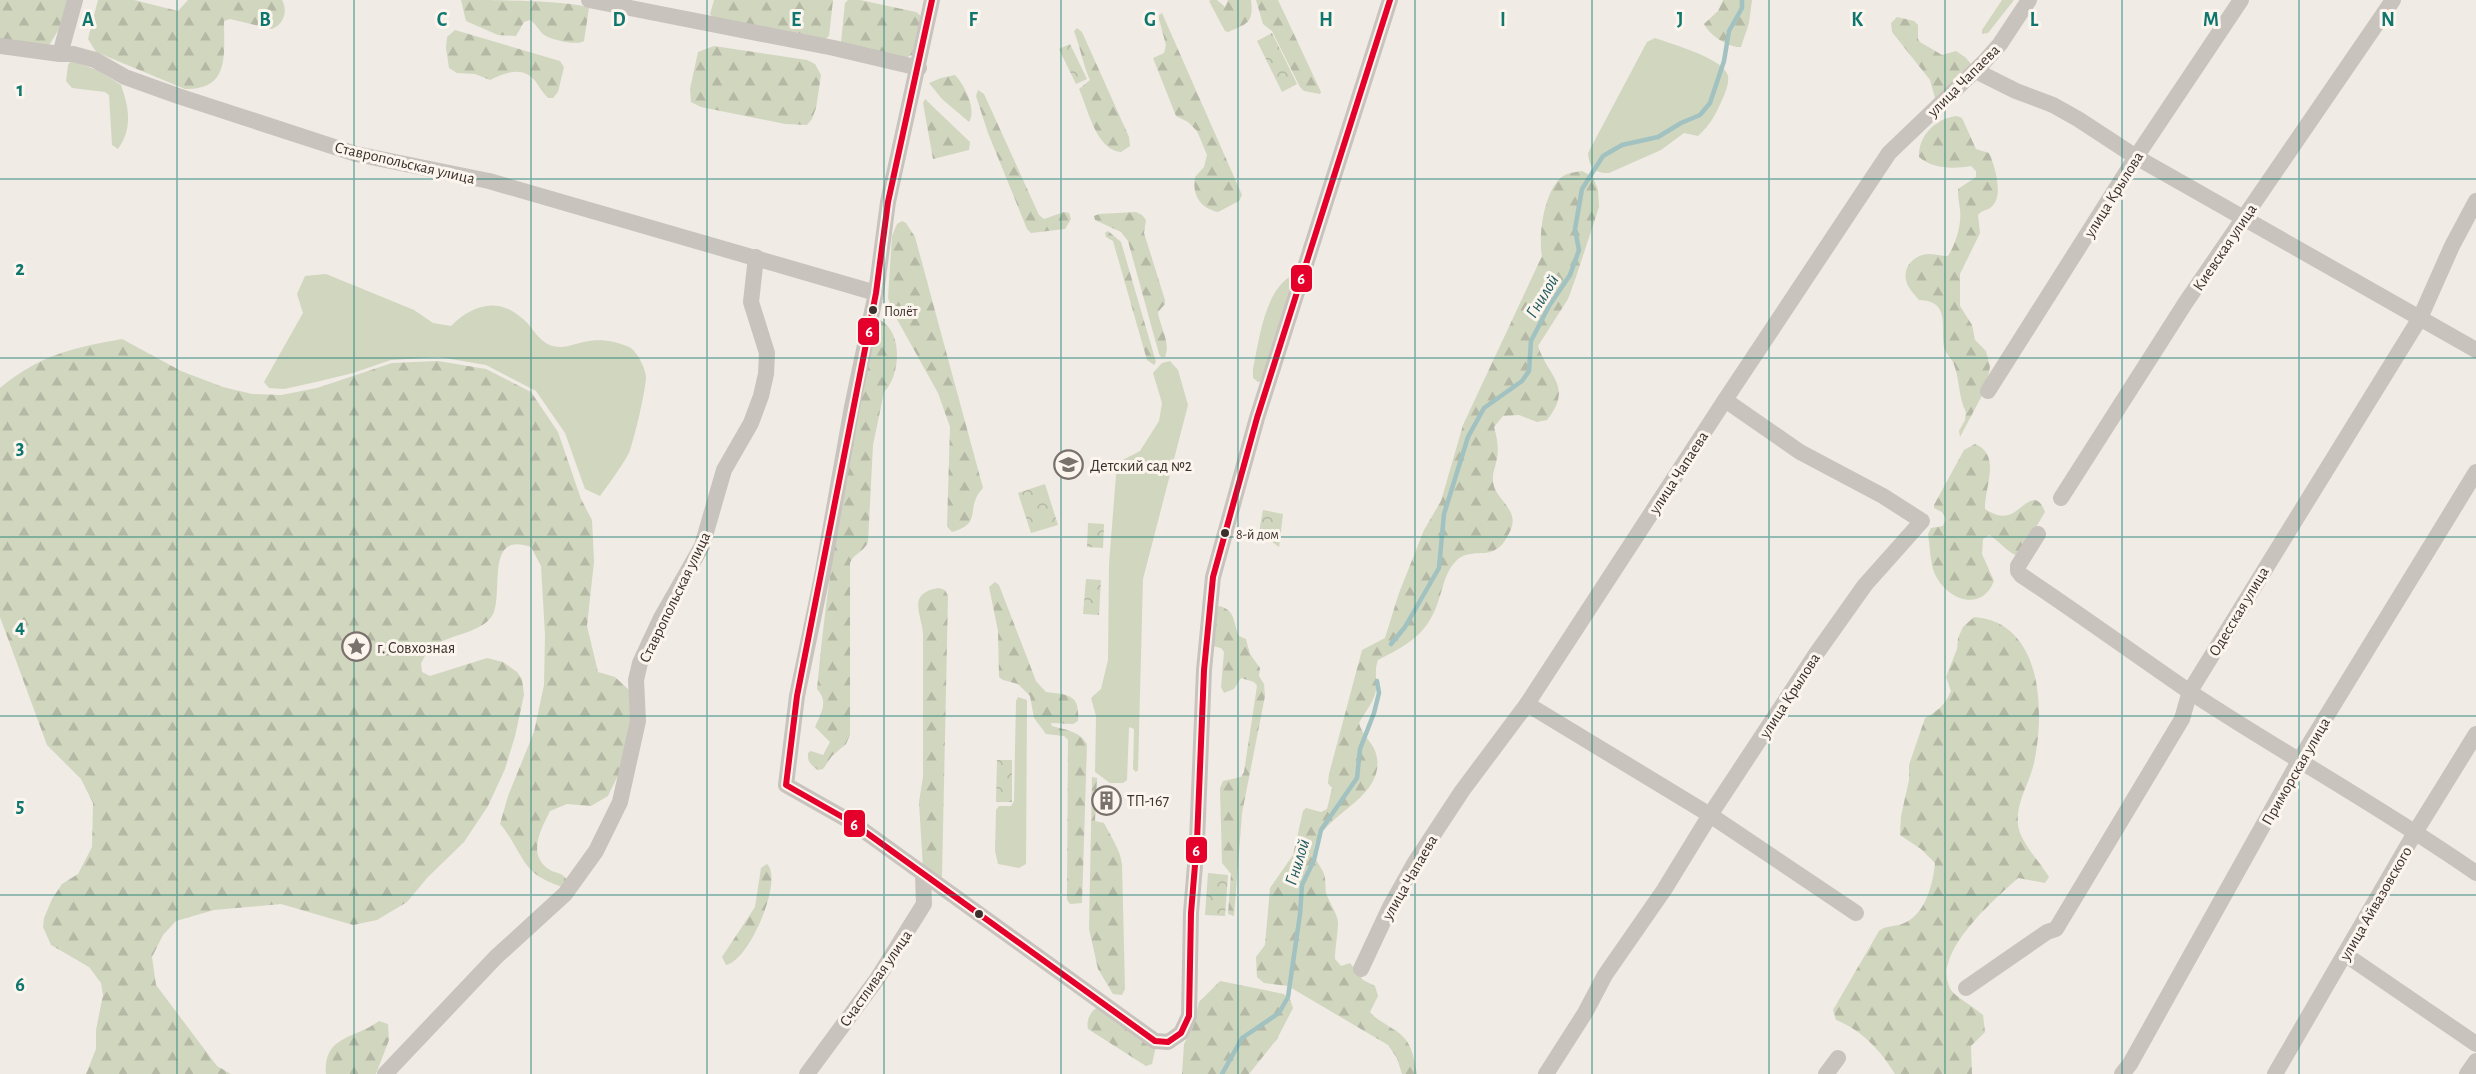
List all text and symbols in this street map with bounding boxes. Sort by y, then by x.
text: A [82,10,94,30]
text: B [259,10,271,30]
text: C [437,10,448,30]
text: D [612,10,626,30]
text: E [791,10,801,30]
text: F [968,10,978,30]
text: G [1144,10,1156,30]
text: H [1319,10,1333,30]
text: I [1500,10,1506,30]
text: J [1677,10,1683,30]
text: K [1851,10,1863,30]
text: L [2030,10,2039,30]
text: M [2203,10,2219,30]
text: N [2381,10,2395,30]
street label: улица Чапаева [1924,42,2004,121]
text: 1 [16,80,24,100]
street label: Ставропольская улица [333,139,476,188]
street label: улица Крылова [2081,149,2147,241]
street label: Киевская улица [2190,201,2261,294]
text: 2 [15,259,25,279]
line badge: 6 [1290,264,1313,293]
text: 6 [1297,271,1305,287]
water label: Гнилой [1523,272,1563,321]
marker: Полёт [867,304,879,316]
place label: Полёт [884,305,919,319]
line badge: 6 [857,317,880,346]
text: 6 [865,324,873,340]
street label: улица Чапаева [1646,428,1712,518]
text: 3 [16,438,24,458]
school or university icon: Детский сад №2 [1053,449,1085,481]
place label: Детский сад №2 [1090,458,1192,474]
marker: 8-й дом [1219,527,1231,539]
place label: 8-й дом [1236,528,1279,542]
street label: Ставропольская улица [636,529,714,666]
street label: Одесская улица [2206,564,2273,659]
text: 4 [15,617,25,637]
place icon: г. Совхозная [340,631,372,663]
place label: г. Совхозная [377,640,455,656]
street label: улица Крылова [1756,650,1824,742]
street label: Приморская улица [2259,715,2334,829]
building icon: ТП-167 [1090,784,1122,816]
place label: ТП-167 [1127,793,1170,809]
text: 5 [16,796,24,816]
line badge: 6 [843,809,866,838]
text: 6 [850,817,858,833]
street label: улица Чапаева [1379,832,1441,924]
line badge: 6 [1185,836,1208,864]
water label: Гнилой [1282,837,1313,887]
text: 6 [1192,843,1200,859]
street label: улица Айвазовского [2336,844,2416,964]
unlabelled marker [973,908,985,920]
street label: Счастливая улица [837,927,916,1030]
text: 6 [15,975,25,995]

